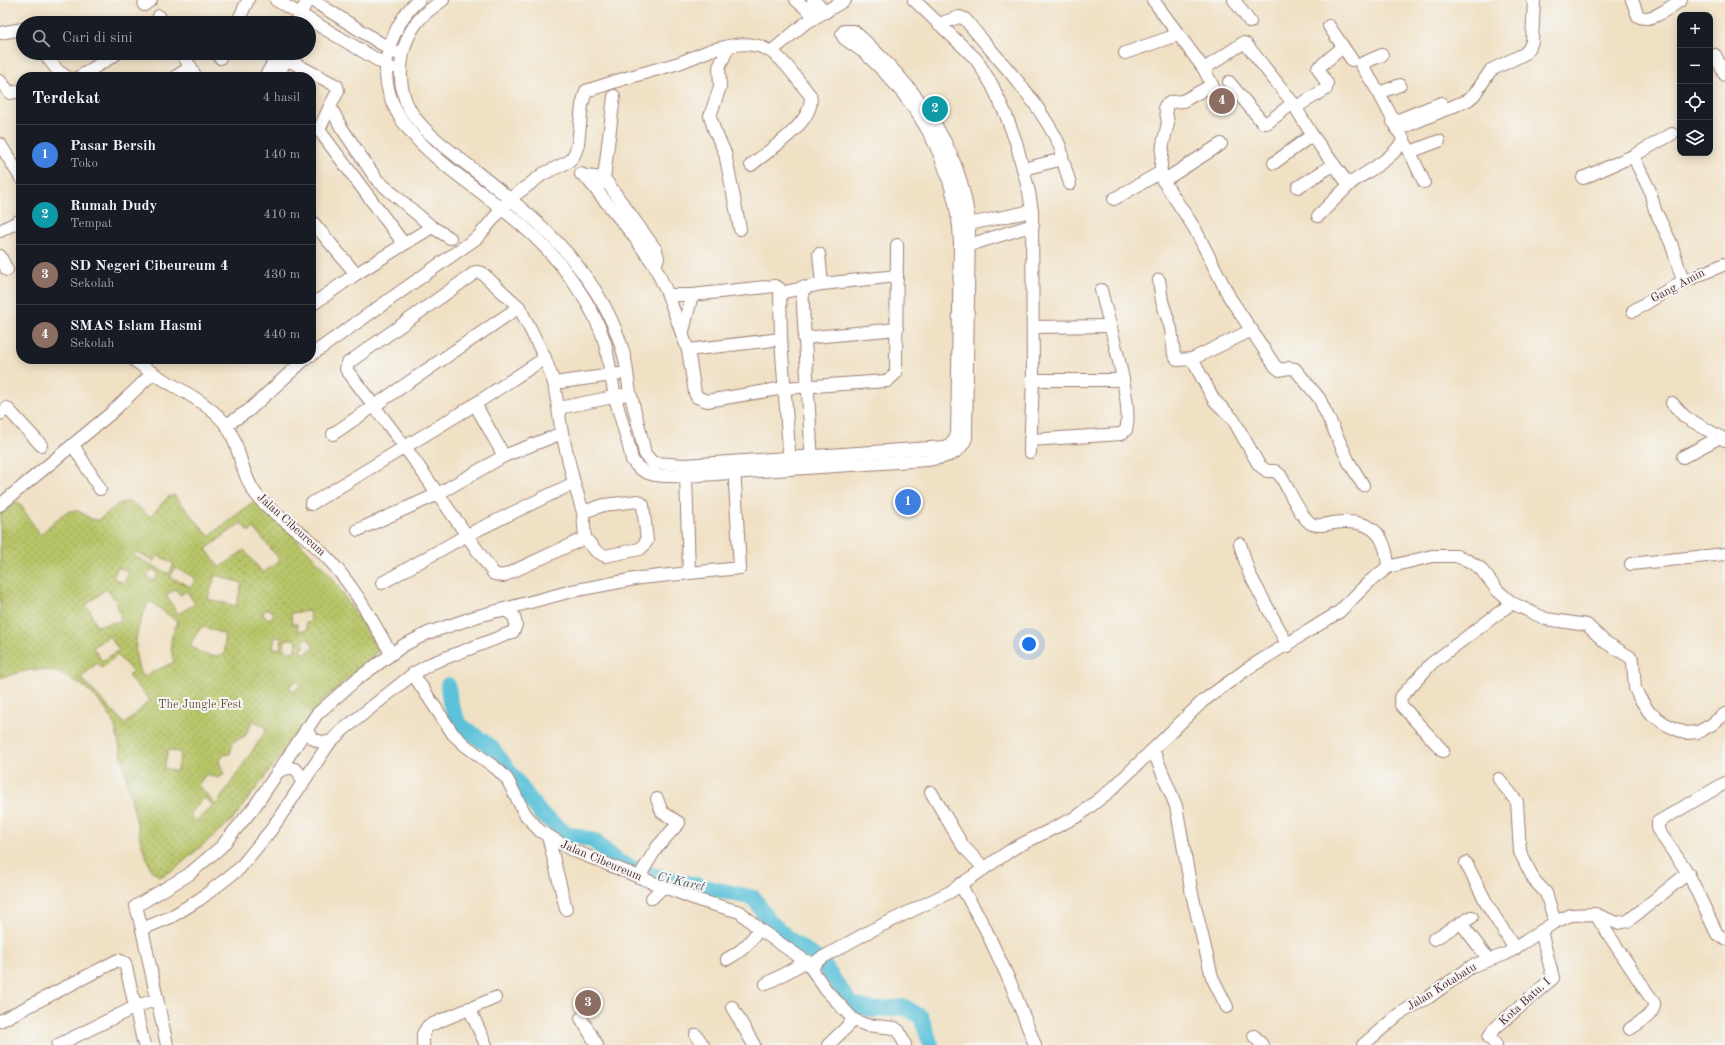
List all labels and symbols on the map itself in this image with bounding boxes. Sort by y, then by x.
pin: 4 [1209,86,1235,116]
pin: 2 [922,94,948,124]
street label: Gang Amin [1649,267,1707,305]
pin: 1 [895,487,921,517]
street label: Jalan Cibeureum [255,491,328,559]
your location [1019,634,1039,654]
park label: The Jungle Fest [158,699,242,711]
street label: Jalan Cibeureum [559,838,644,884]
water label: Ci Karet [656,870,707,894]
street label: Jalan Kotabatu [1405,961,1479,1013]
street label: Kota Batu. I [1497,976,1553,1028]
pin: 3 [575,988,601,1018]

